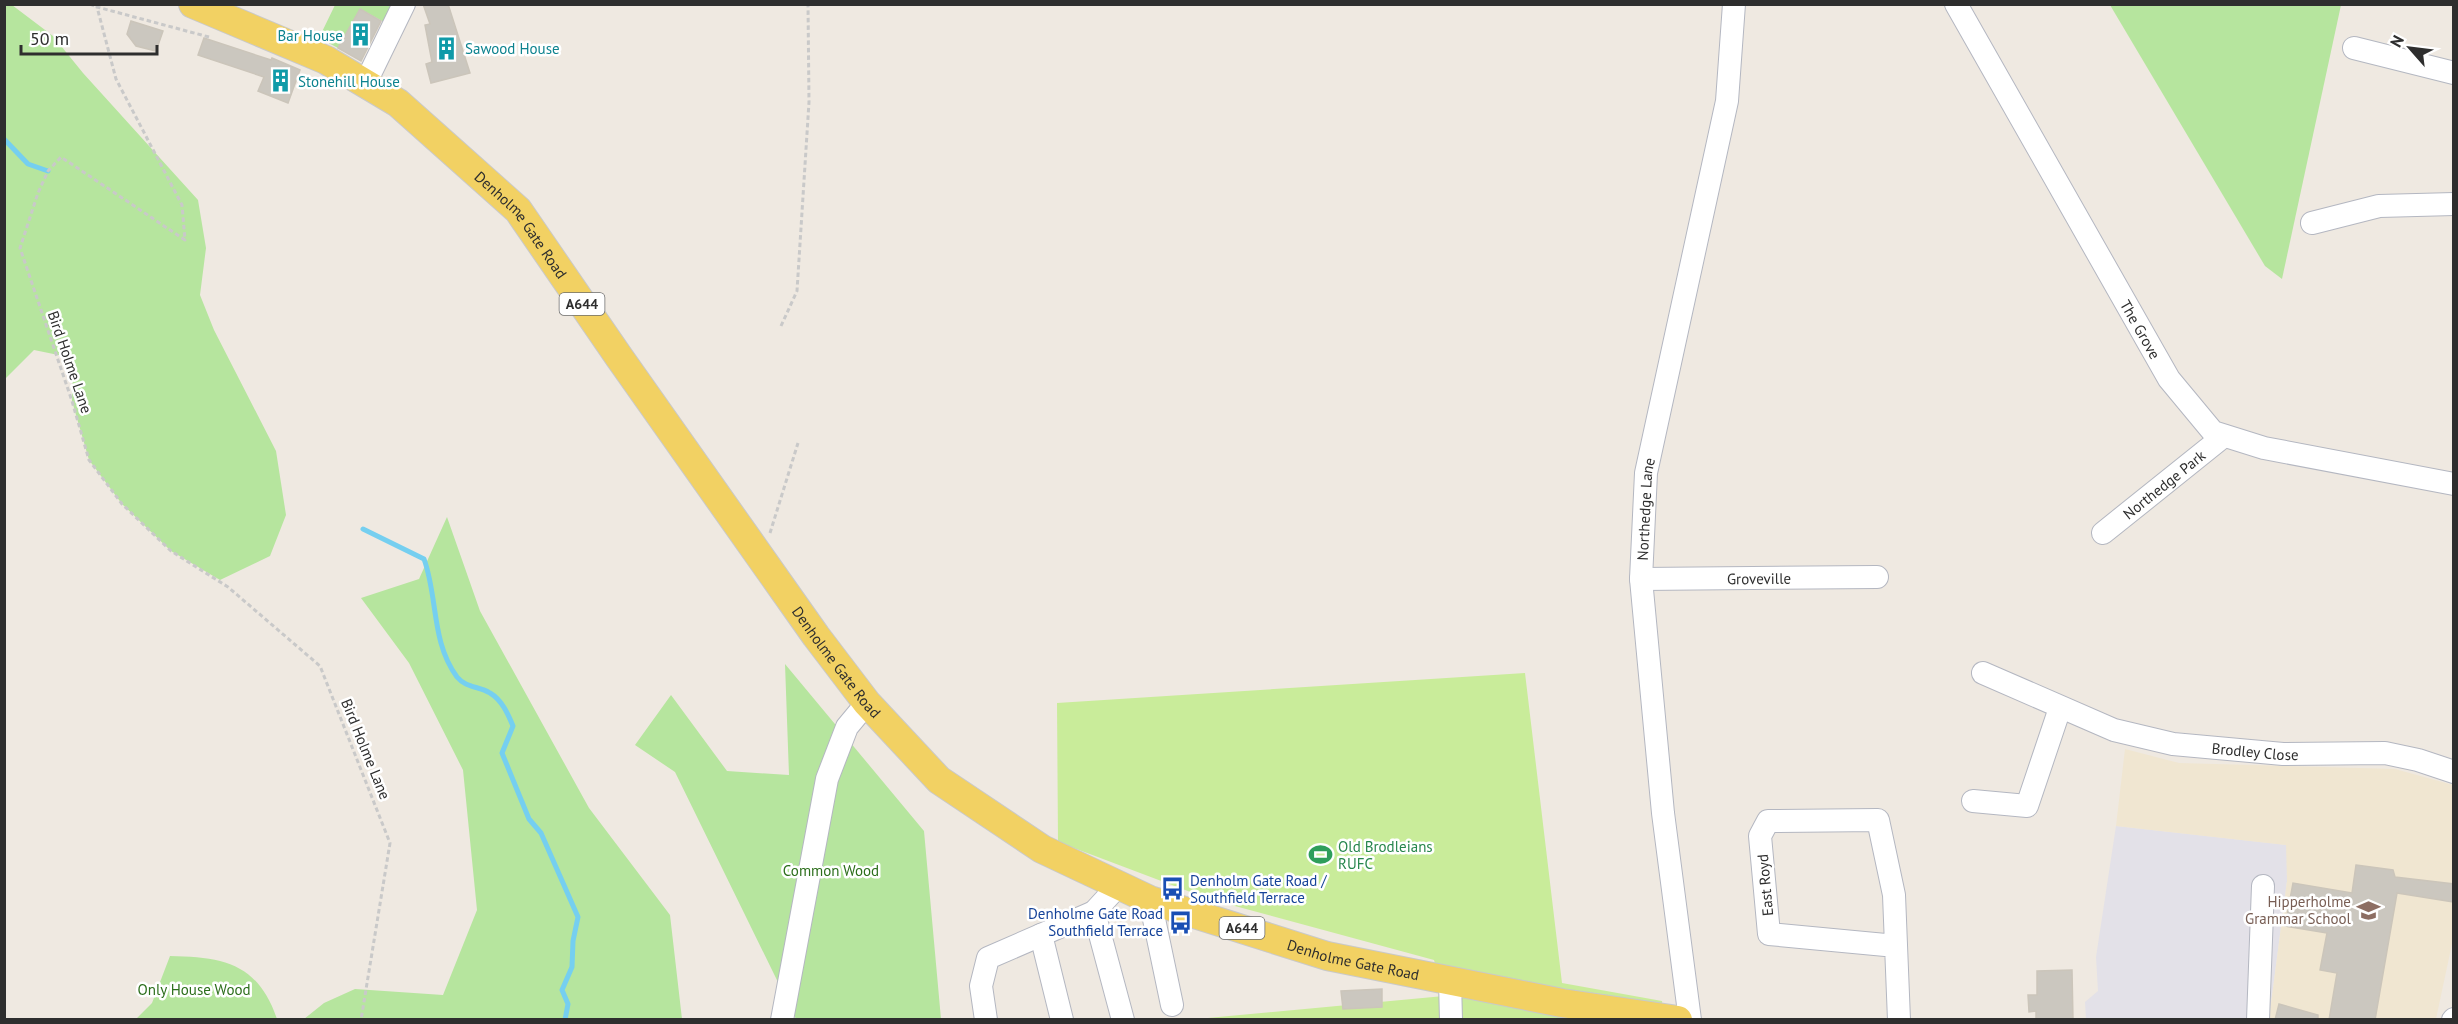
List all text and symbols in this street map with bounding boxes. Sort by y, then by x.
scale bar [21,18,158,56]
north arrow [2380,18,2440,78]
building icon: Bar House [348,22,374,48]
place label: Bar House [278,26,343,45]
text: 50 m [30,27,69,50]
text: N [2385,32,2408,50]
building icon: Sawood House [434,35,460,61]
place label: Sawood House [465,39,560,58]
building icon: Stonehill House [267,68,293,94]
place label: Stonehill House [298,72,400,91]
street label: Denholme Gate Road [471,167,571,282]
road number: A644 [560,293,604,315]
street label: The Grove [2116,296,2165,362]
street label: Bird Holme Lane [44,308,96,416]
street label: Northedge Park [2119,445,2209,523]
street label: Northedge Lane [1632,456,1659,561]
street label: Groveville [1727,568,1791,588]
street label: Denholme Gate Road [788,602,885,722]
street label: Bird Holme Lane [337,696,395,802]
street label: Brodley Close [2211,738,2299,764]
place label: Old Brodleians RUFC [1338,837,1433,873]
sports icon: Old Brodleians RUFC [1307,842,1333,868]
street label: East Royd [1753,853,1777,917]
park label: Common Wood [783,861,879,880]
place label: Denholm Gate Road / Southfield Terrace [1190,871,1327,907]
bus stop icon: Denholm Gate Road / Southfield Terrace [1159,876,1185,902]
place label: Hipperholme Grammar School [2245,892,2352,928]
school or university icon: Hipperholme Grammar School [2356,897,2382,923]
place label: Denholme Gate Road Southfield Terrace [1028,904,1163,940]
bus stop icon: Denholme Gate Road Southfield Terrace [1168,909,1194,935]
road number: A644 [1220,917,1264,939]
street label: Denholme Gate Road [1285,935,1421,984]
park label: Only House Wood [137,980,251,999]

